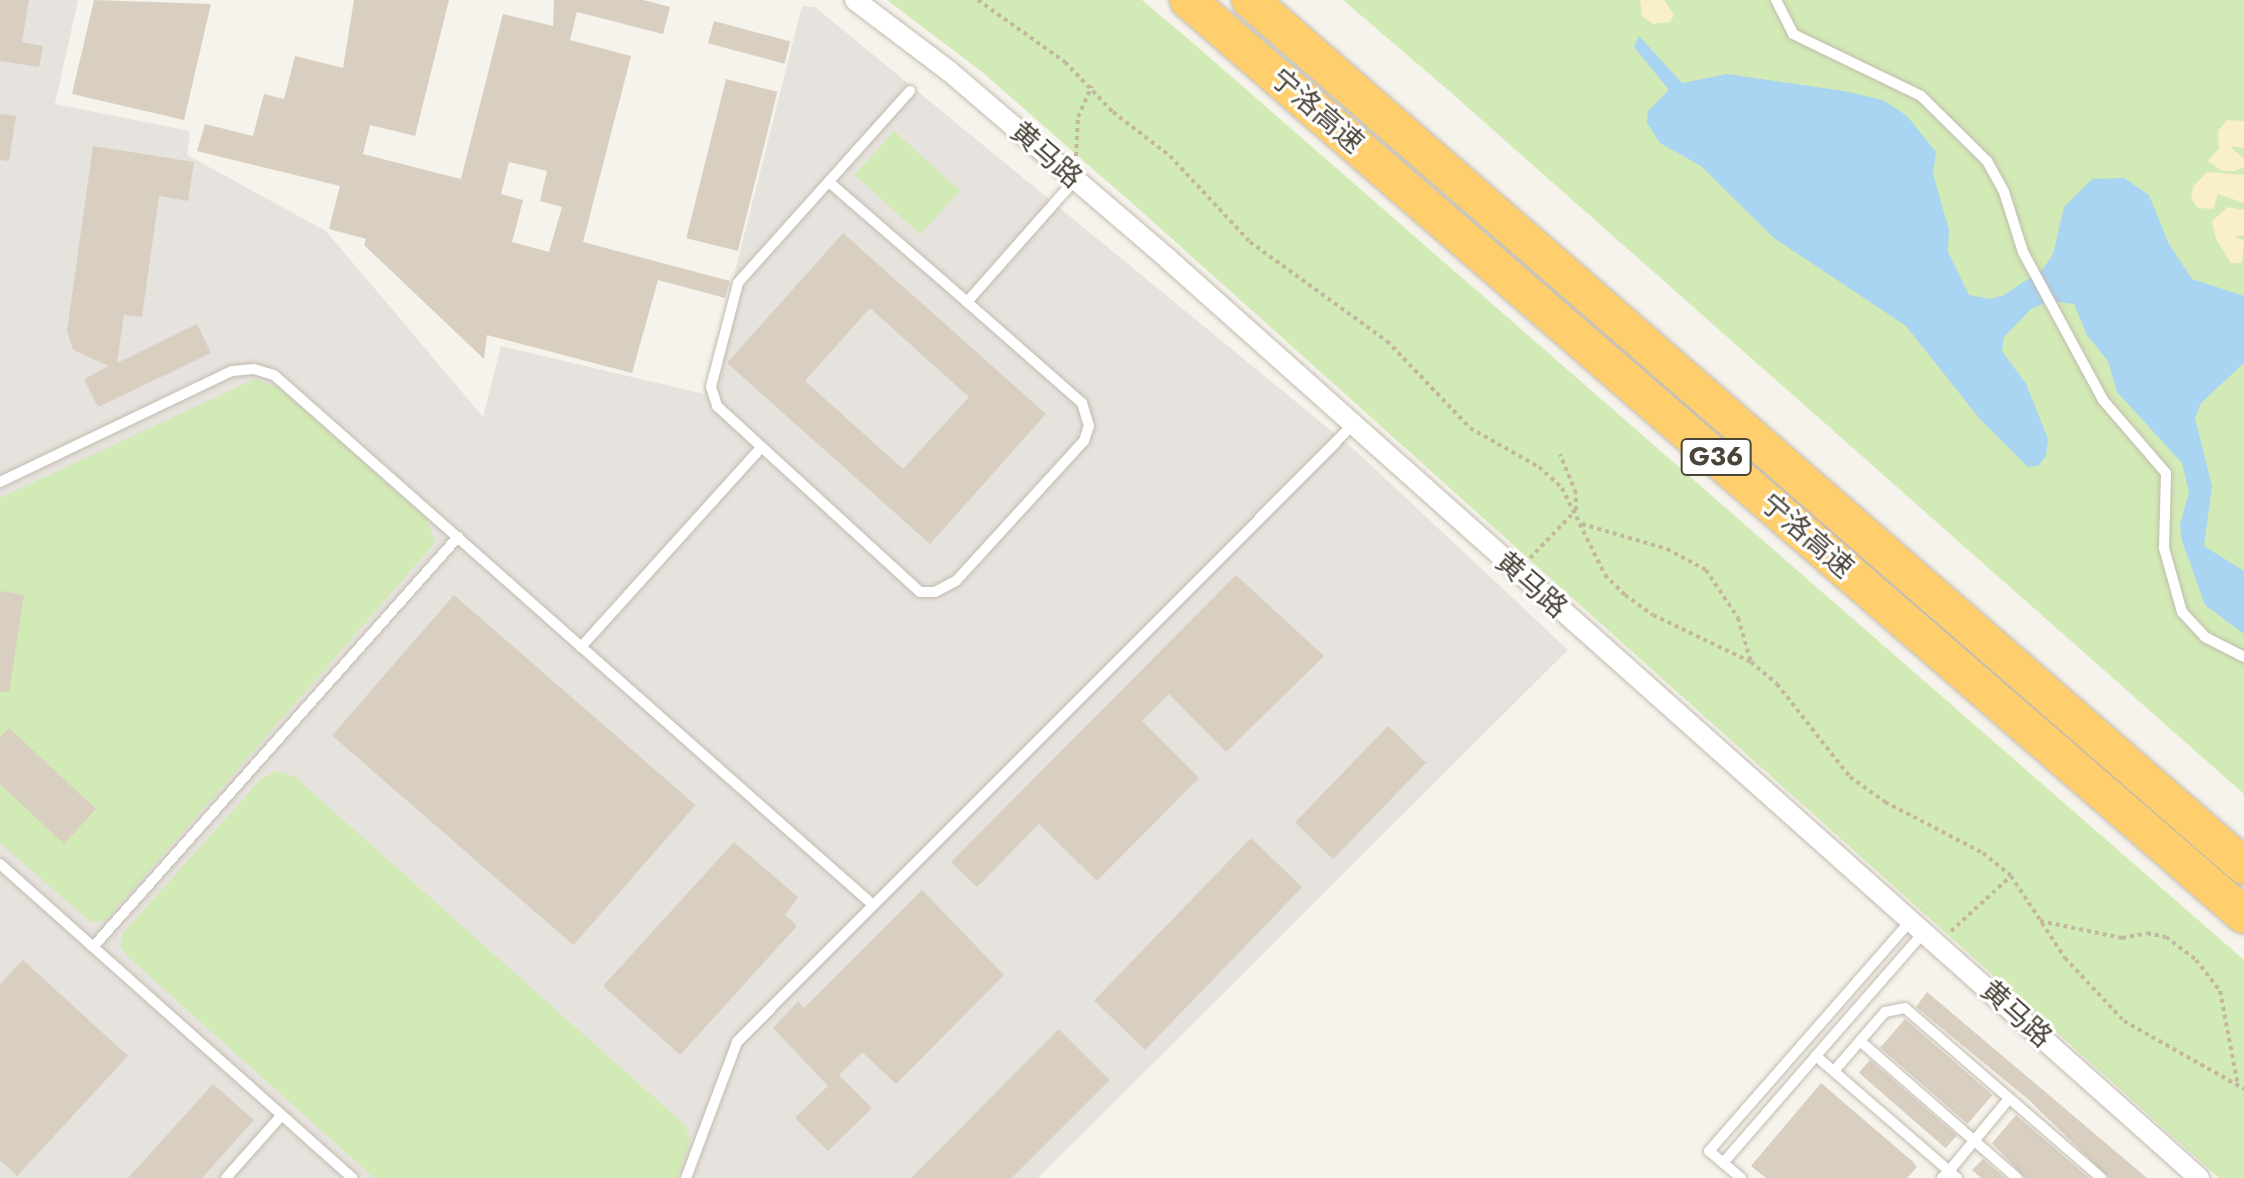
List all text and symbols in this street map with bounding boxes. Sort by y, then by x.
street label: 宁洛高速 [1264,62,1370,160]
street label: 黄马路 [1003,115,1089,195]
road number: G36 [1680,435,1752,479]
street label: 宁洛高速 [1754,487,1860,585]
street label: 黄马路 [1488,545,1574,625]
street label: 黄马路 [1974,973,2058,1055]

